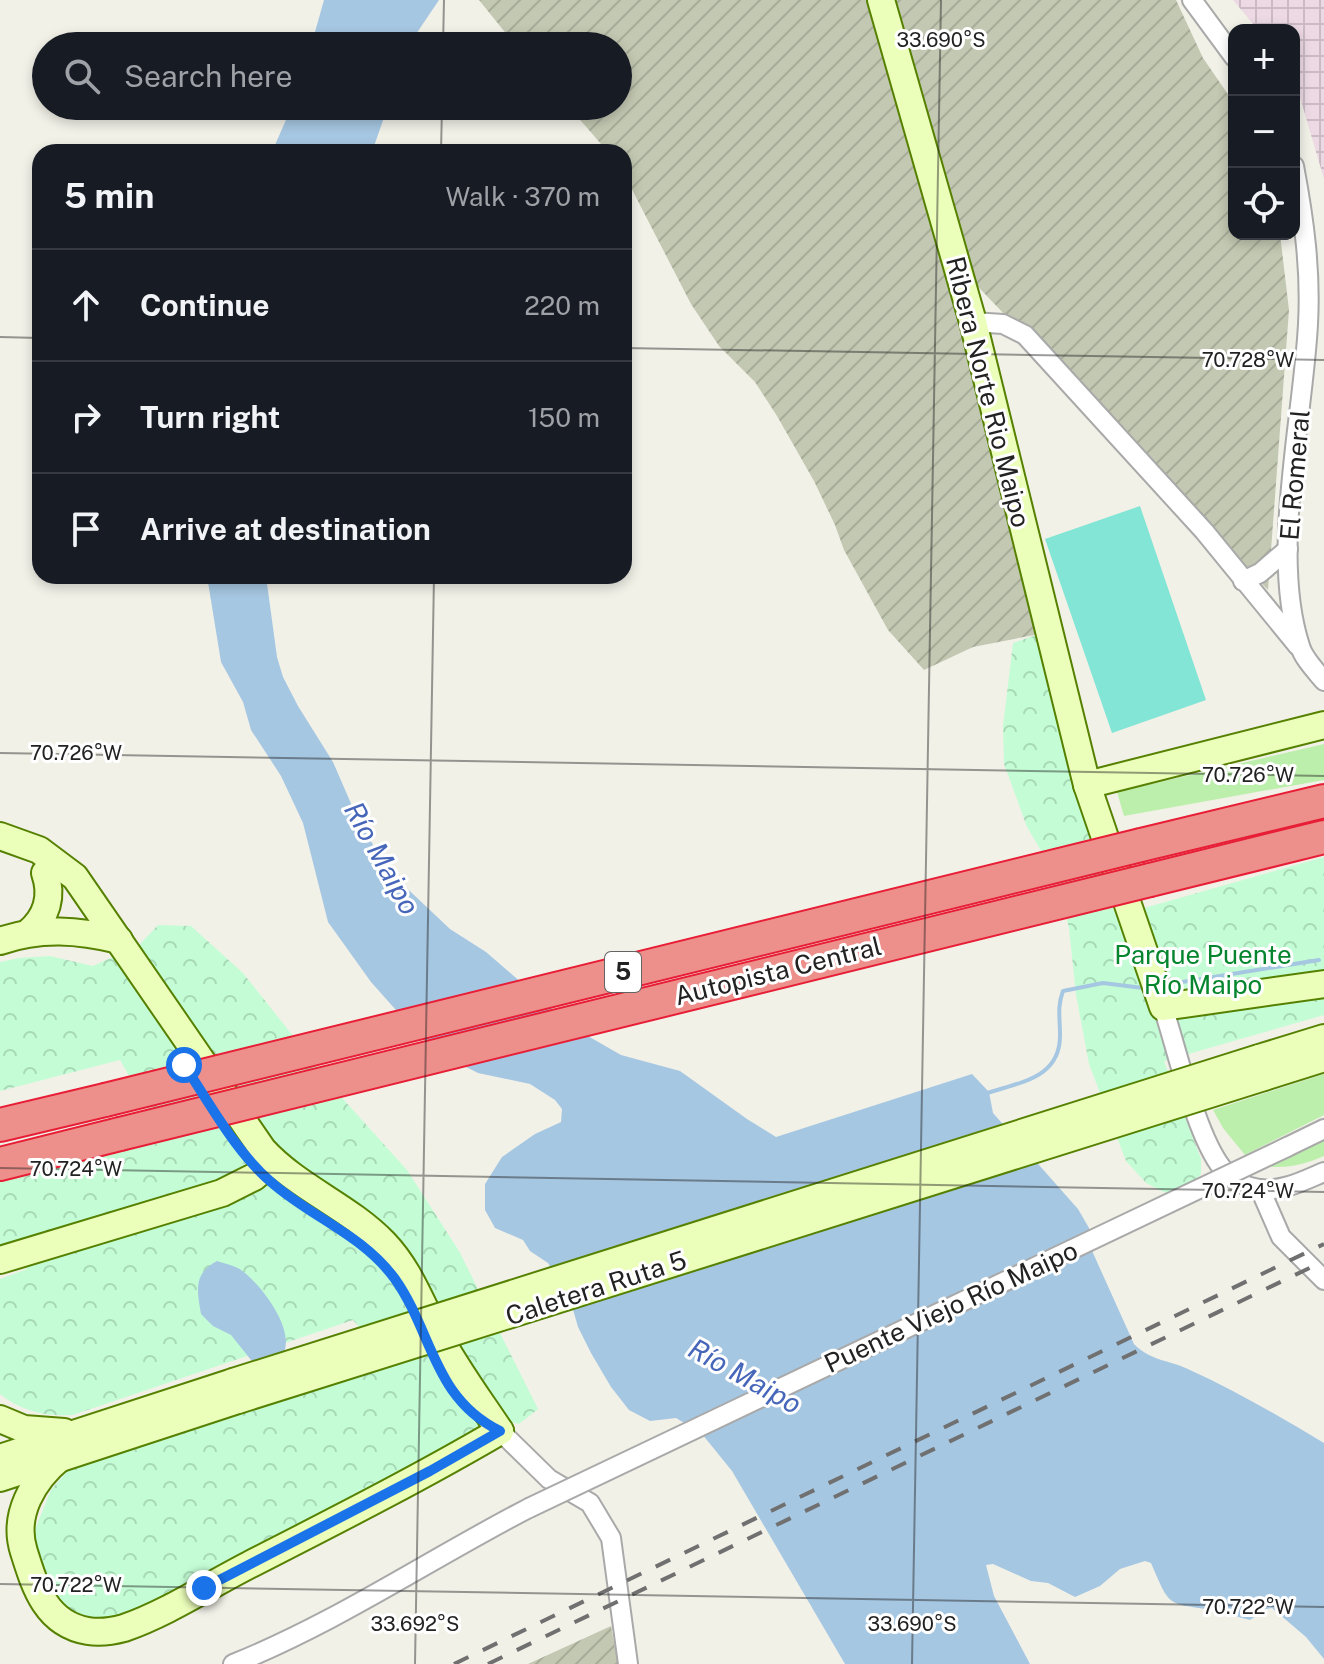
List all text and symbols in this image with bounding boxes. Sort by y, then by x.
map controls [1228,24,1300,240]
button: + [1228,24,1300,96]
text: 33.690°S [896,28,986,52]
search box [32,32,632,120]
icon: search [60,54,104,98]
text: Search here [124,58,292,94]
button: − [1228,96,1300,168]
button: locate [1228,168,1300,240]
text: 5 min [64,176,154,216]
text: Walk · 370 m [445,181,600,212]
street label: Ribera Norte Rio Maipo [940,253,1037,531]
icon: ahead [64,283,108,327]
text: Continue [140,287,270,323]
text: 220 m [524,290,600,321]
text: 70.728°W [1202,348,1294,372]
icon: right [64,395,108,439]
text: Turn right [140,399,280,435]
text: 150 m [528,402,600,433]
street label: El Romeral [1273,408,1316,542]
icon: arrive [64,507,108,551]
text: Arrive at destination [140,511,431,547]
text: 70.726°W [30,741,122,765]
text: 70.726°W [1202,763,1294,787]
water label: Río Maipo [338,796,427,920]
street label: Autopista Central [671,930,885,1011]
park label: Parque Puente Río Maipo [1114,939,1292,1000]
road number: 5 [605,952,641,992]
route start [166,1047,202,1083]
text: 70.724°W [30,1157,122,1181]
text: 70.724°W [1202,1179,1294,1203]
street label: Puente Viejo Río Maipo [819,1234,1082,1379]
street label: Caletera Ruta 5 [502,1244,690,1331]
water label: Río Maipo [683,1331,807,1420]
route end [186,1570,222,1606]
text: 70.722°W [30,1573,122,1597]
text: 70.722°W [1202,1595,1294,1619]
text: 33.692°S [371,1612,459,1636]
text: 33.690°S [867,1612,957,1636]

